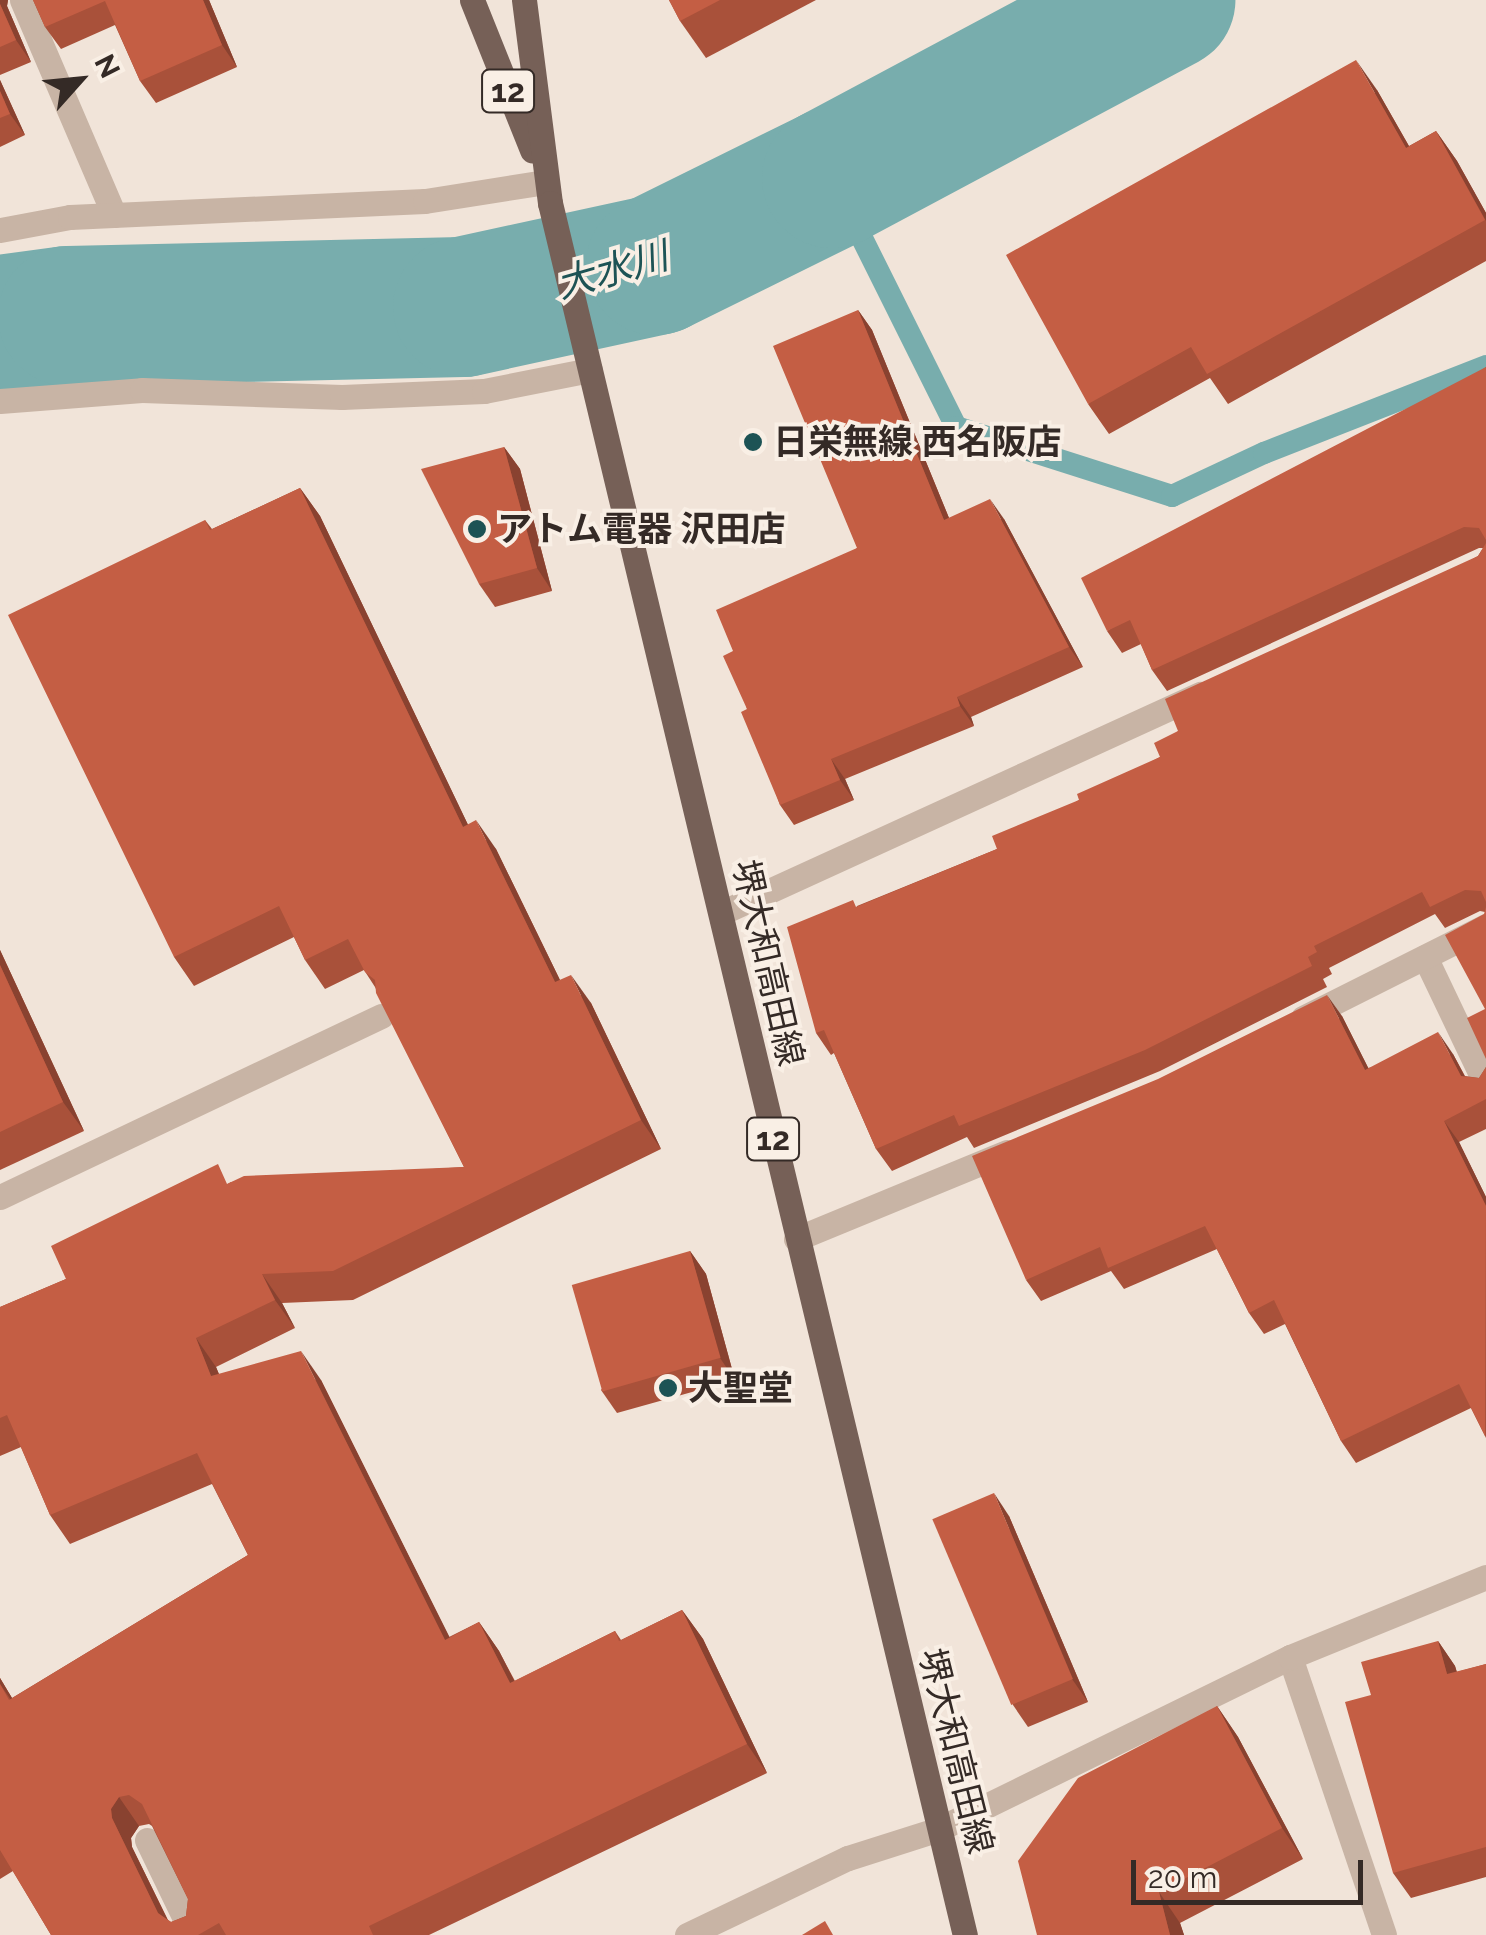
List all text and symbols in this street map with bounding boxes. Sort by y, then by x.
north arrow [30,30,130,130]
text: N [88,49,127,83]
road number: 12 [480,64,536,118]
water label: 大水川 [551,232,673,308]
place label: 日栄無線 西名阪店 [773,421,1061,463]
marker: 日栄無線 西名阪店 [742,431,764,453]
place label: アトム電器 沢田店 [497,508,785,550]
marker: アトム電器 沢田店 [466,518,488,540]
street label: 堺大和高田線 [724,856,812,1070]
road number: 12 [746,1112,800,1166]
place label: 大聖堂 [688,1367,793,1409]
marker: 大聖堂 [657,1377,679,1399]
street label: 堺大和高田線 [910,1644,1002,1858]
scale bar [1136,1840,1368,1902]
text: 20 m [1148,1860,1217,1895]

